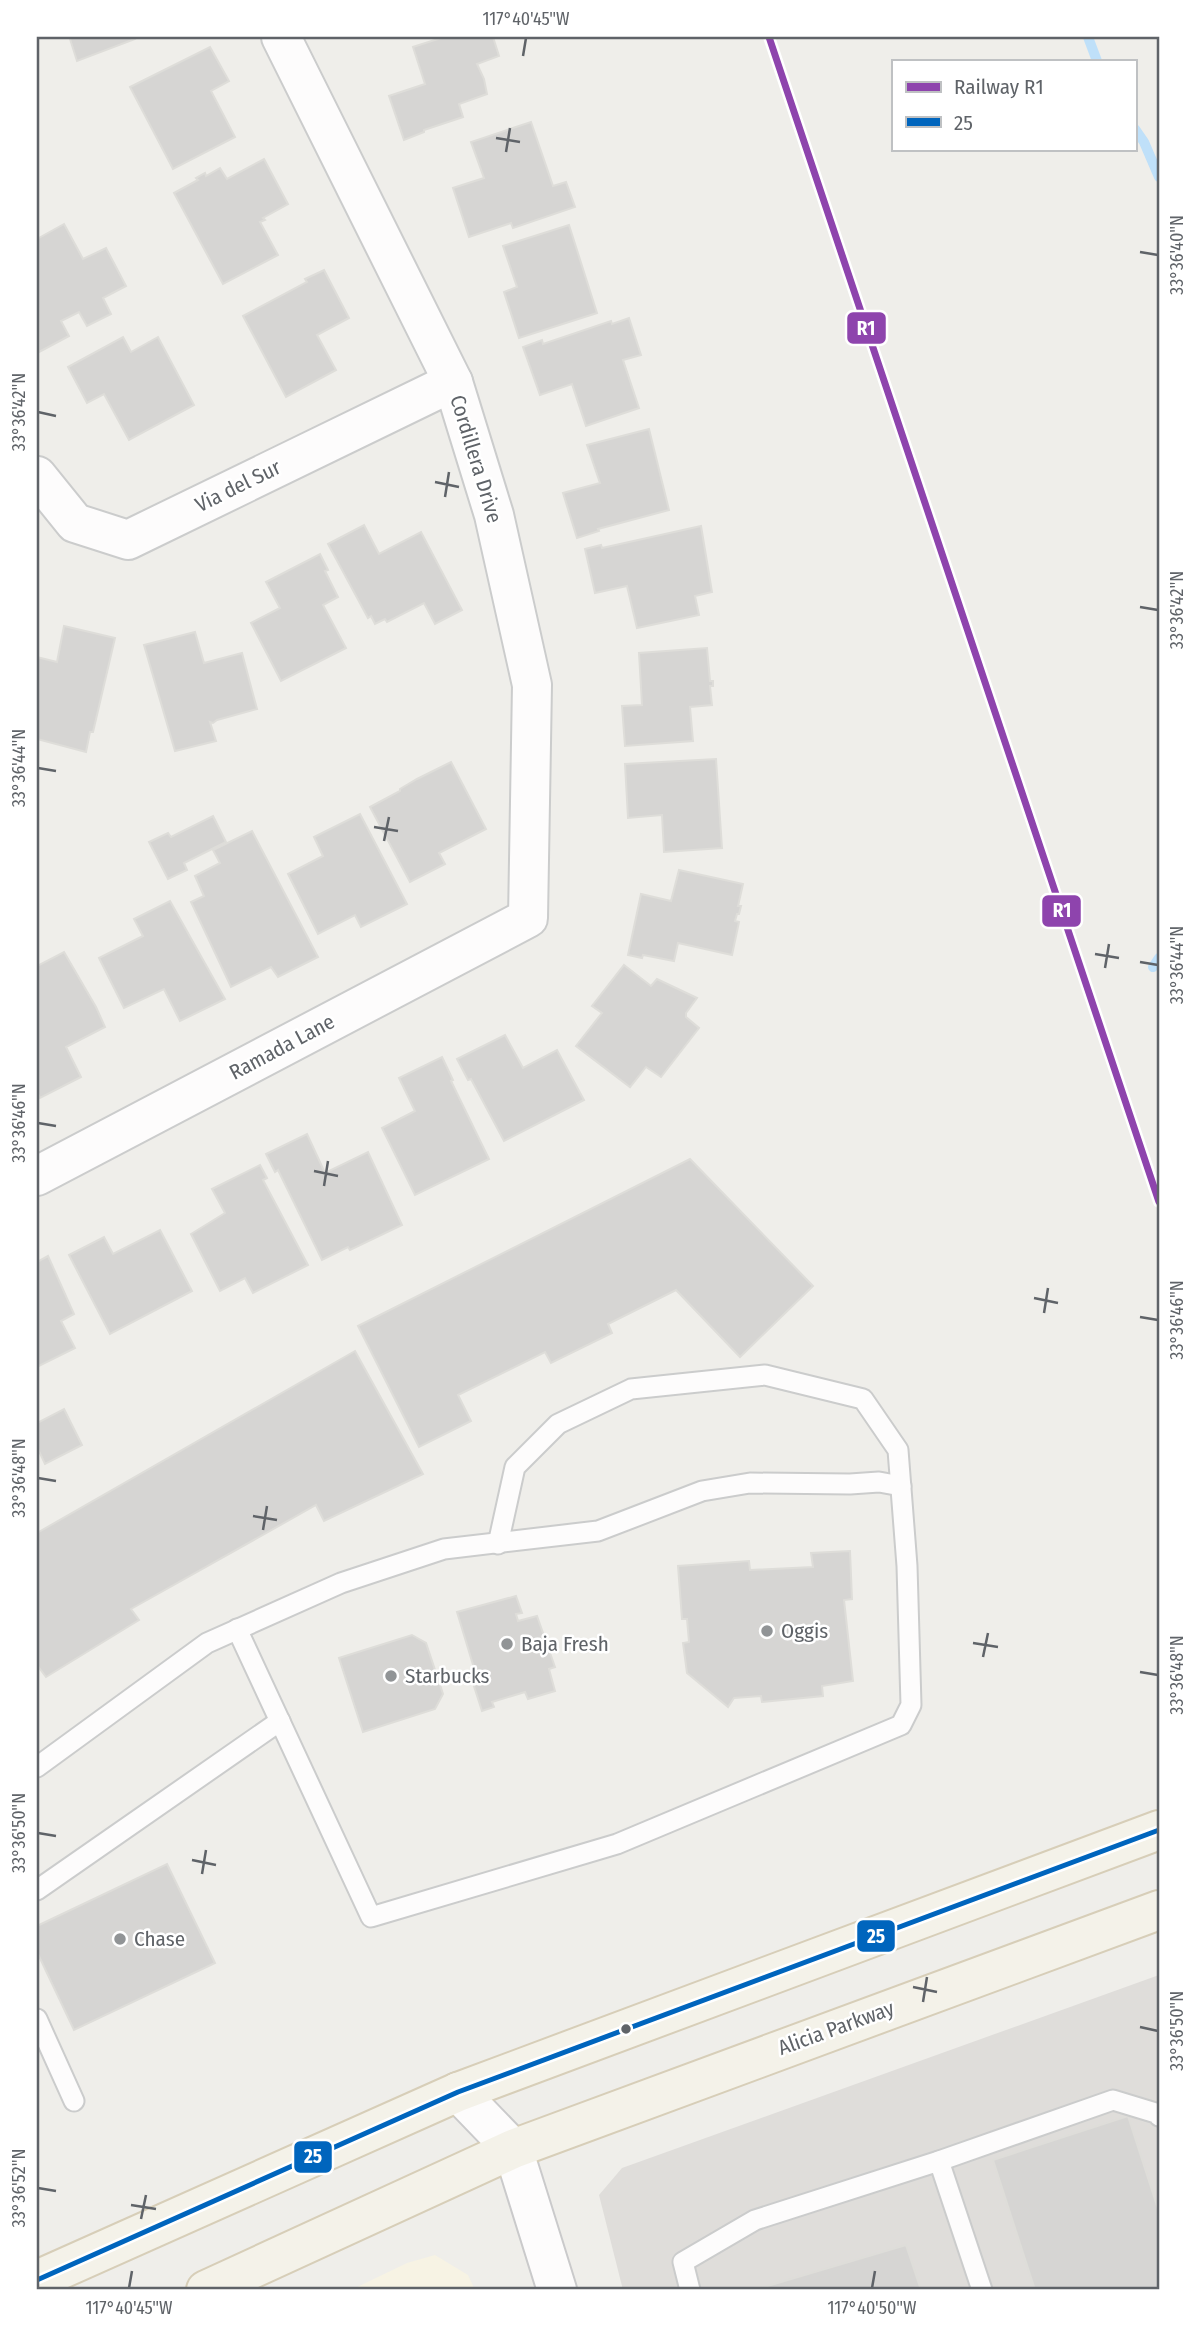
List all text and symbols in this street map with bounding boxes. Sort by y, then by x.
text: 117°40'45"W [482,8,570,30]
legend [892,60,1136,150]
text: Railway R1 [954,74,1044,100]
text: 25 [954,110,973,136]
text: 33°36'40"N [1166,215,1188,295]
line badge: R1 [846,311,887,345]
text: R1 [857,317,875,340]
text: 33°36'42"N [8,373,30,451]
street label: Cordillera Drive [444,392,508,526]
street label: Via del Sur [191,454,286,518]
text: 33°36'42"N [1166,571,1188,649]
text: 33°36'44"N [8,729,30,807]
line badge: R1 [1041,894,1082,928]
text: R1 [1053,899,1071,922]
text: 33°36'44"N [1166,926,1188,1004]
street label: Ramada Lane [225,1008,339,1086]
text: 33°36'46"N [8,1083,30,1163]
text: 33°36'46"N [1166,1280,1188,1360]
text: 33°36'48"N [8,1438,30,1518]
place label: Oggis [781,1618,828,1644]
marker: Oggis [759,1623,775,1639]
place label: Baja Fresh [521,1631,609,1657]
text: 33°36'48"N [1166,1635,1188,1715]
marker: Baja Fresh [499,1636,515,1652]
place label: Starbucks [405,1663,490,1689]
marker: Starbucks [383,1668,399,1684]
text: 33°36'50"N [8,1793,30,1873]
line badge: 25 [856,1919,896,1953]
text: 25 [866,1925,885,1948]
place label: Chase [134,1926,185,1952]
marker: Chase [112,1931,128,1947]
text: 33°36'50"N [1166,1991,1188,2071]
street label: Alicia Parkway [774,1995,898,2061]
unlabelled marker [619,2022,633,2036]
line badge: 25 [293,2140,333,2174]
text: 25 [303,2145,322,2168]
text: 33°36'52"N [8,2149,30,2227]
text: 117°40'45"W [85,2297,173,2319]
text: 117°40'50"W [828,2297,917,2319]

